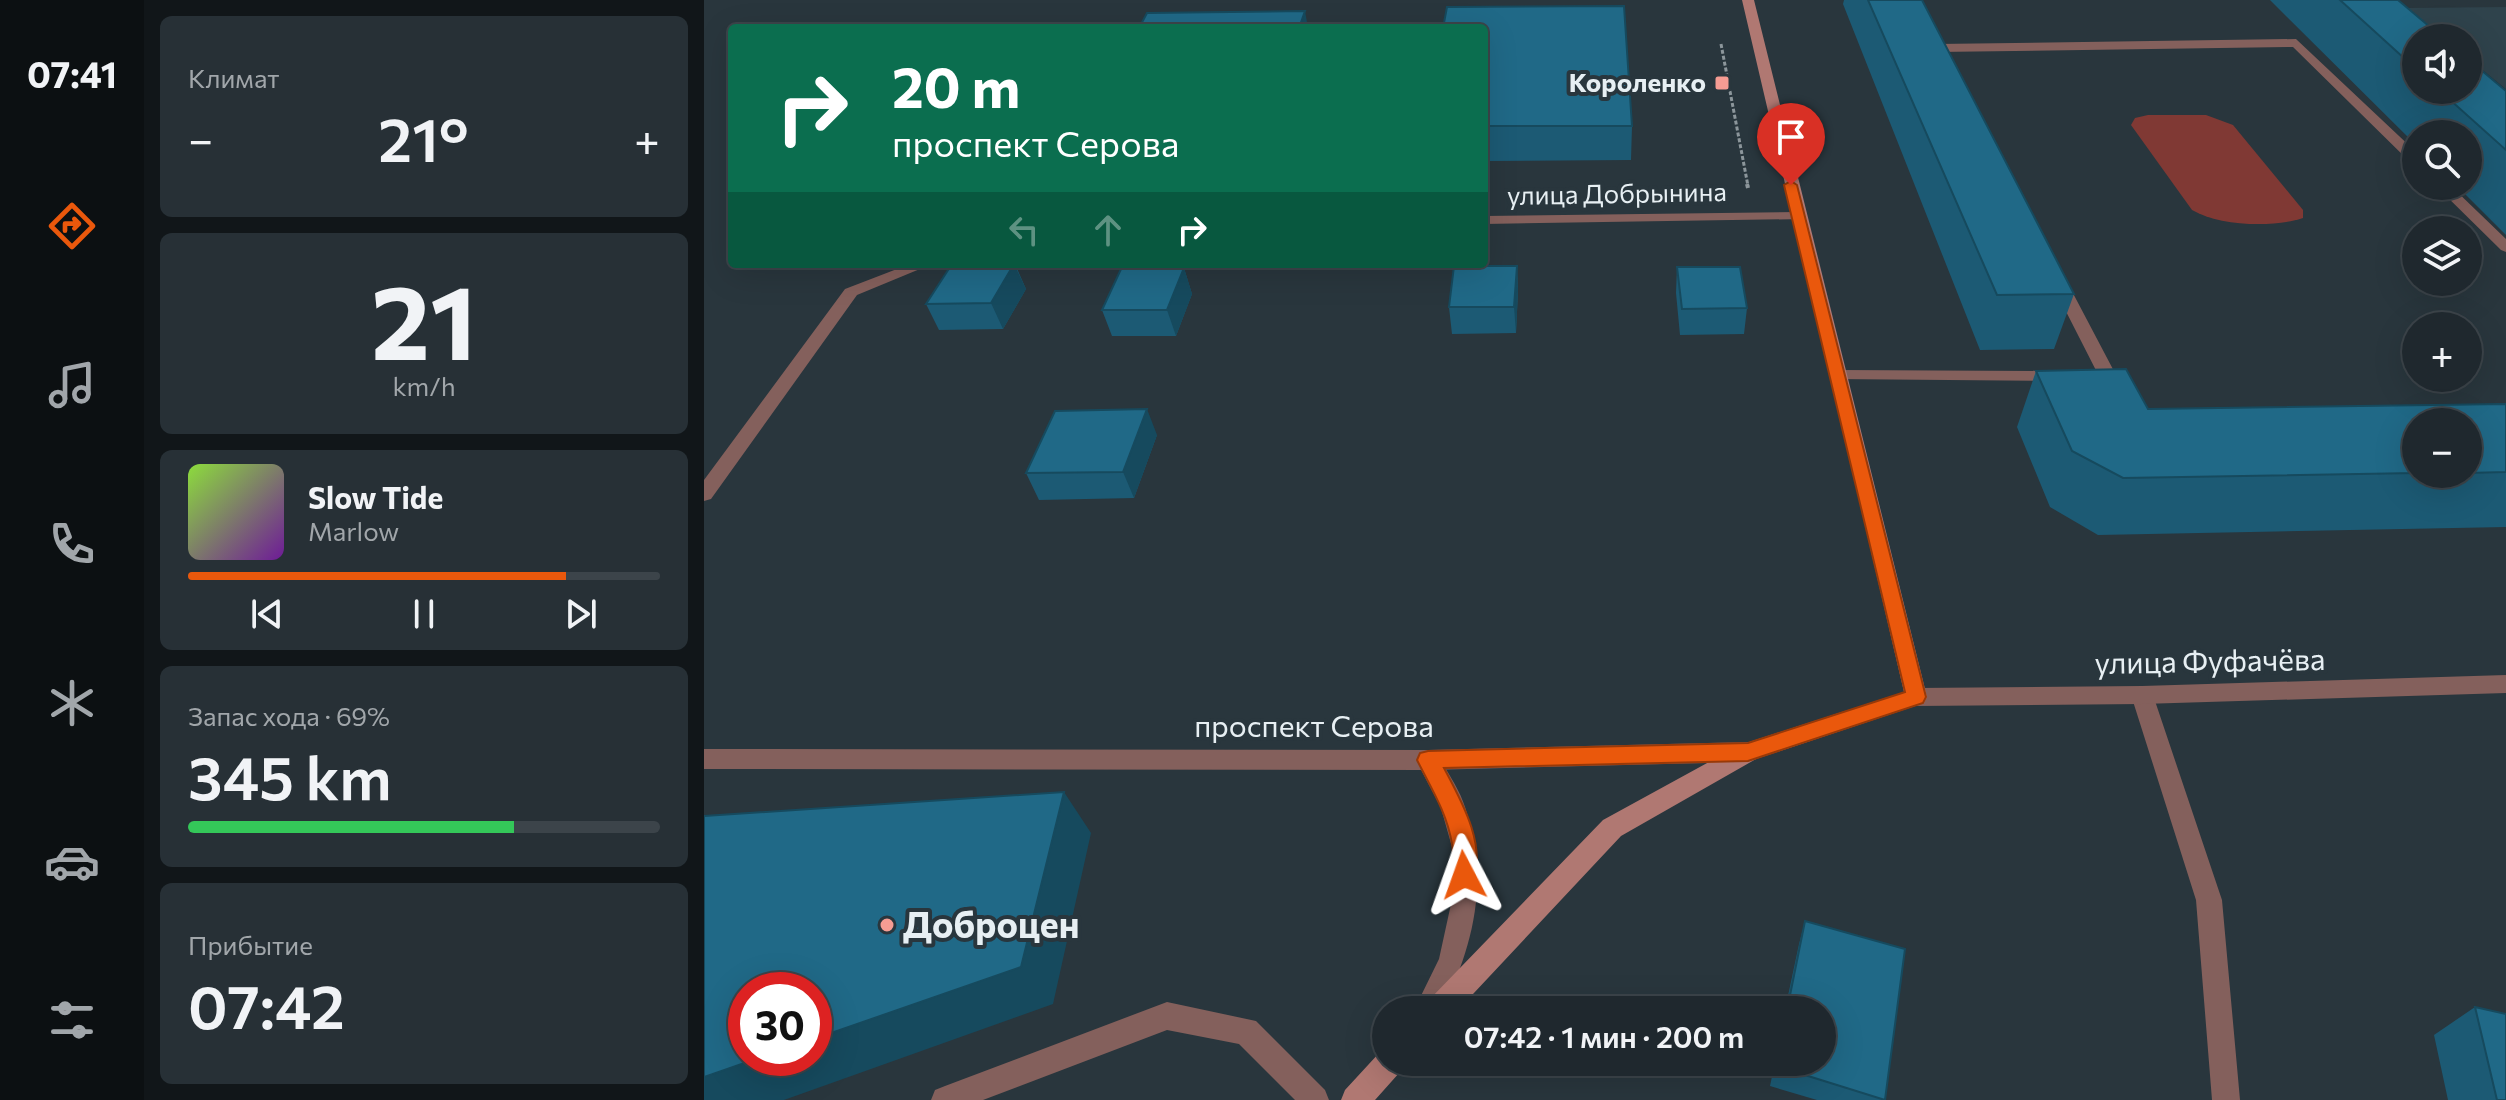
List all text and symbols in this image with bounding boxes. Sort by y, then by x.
map controls [2402,24,2482,488]
button: sound [2402,24,2482,104]
text: 07:41 [27,51,117,95]
text: 20 m [892,51,1020,120]
icon: right [760,56,864,160]
text: Климат [188,62,280,93]
place label: Короленко [1569,66,1706,97]
marker: Короленко [1713,74,1731,92]
text: 21° [378,101,469,174]
pin [1757,103,1825,185]
text: − [188,111,213,165]
text: + [634,111,660,165]
icon: arrive [1769,115,1813,159]
text: проспект Серова [892,120,1179,164]
button: search [2402,120,2482,200]
street label: улица Добрынина [1507,175,1727,210]
icon: directions [44,198,100,254]
icon: left [1002,208,1046,252]
icon: ahead [1086,208,1130,252]
icon: right [1170,208,1214,252]
button: layers [2402,216,2482,296]
text: 21 [371,254,477,381]
button: + [2402,312,2482,392]
icon: music [44,357,100,413]
text: km/h [392,370,456,401]
button: − [2402,408,2482,488]
text: Slow Tide [308,478,443,515]
text: Marlow [308,515,399,546]
icon: phone [44,516,100,572]
icon: previous [245,592,289,636]
icon: pause [402,592,446,636]
icon: next [559,592,603,636]
street label: улица Фуфачёва [2094,639,2326,680]
icon: climate [44,675,100,731]
text: Запас хода · 69% [188,700,390,731]
street label: проспект Серова [1194,706,1434,743]
text: 345 km [188,739,392,812]
position arrow [1422,833,1506,917]
icon: car [44,834,100,890]
place label: Доброцен [903,901,1080,945]
marker: Доброцен [878,916,896,934]
text: Прибытие [188,929,313,960]
text: 07:42 [188,968,345,1041]
speed limit sign: 30 [728,972,832,1076]
icon: filters [44,992,100,1048]
text: 07:42 · 1 мин · 200 m [1464,1017,1744,1054]

